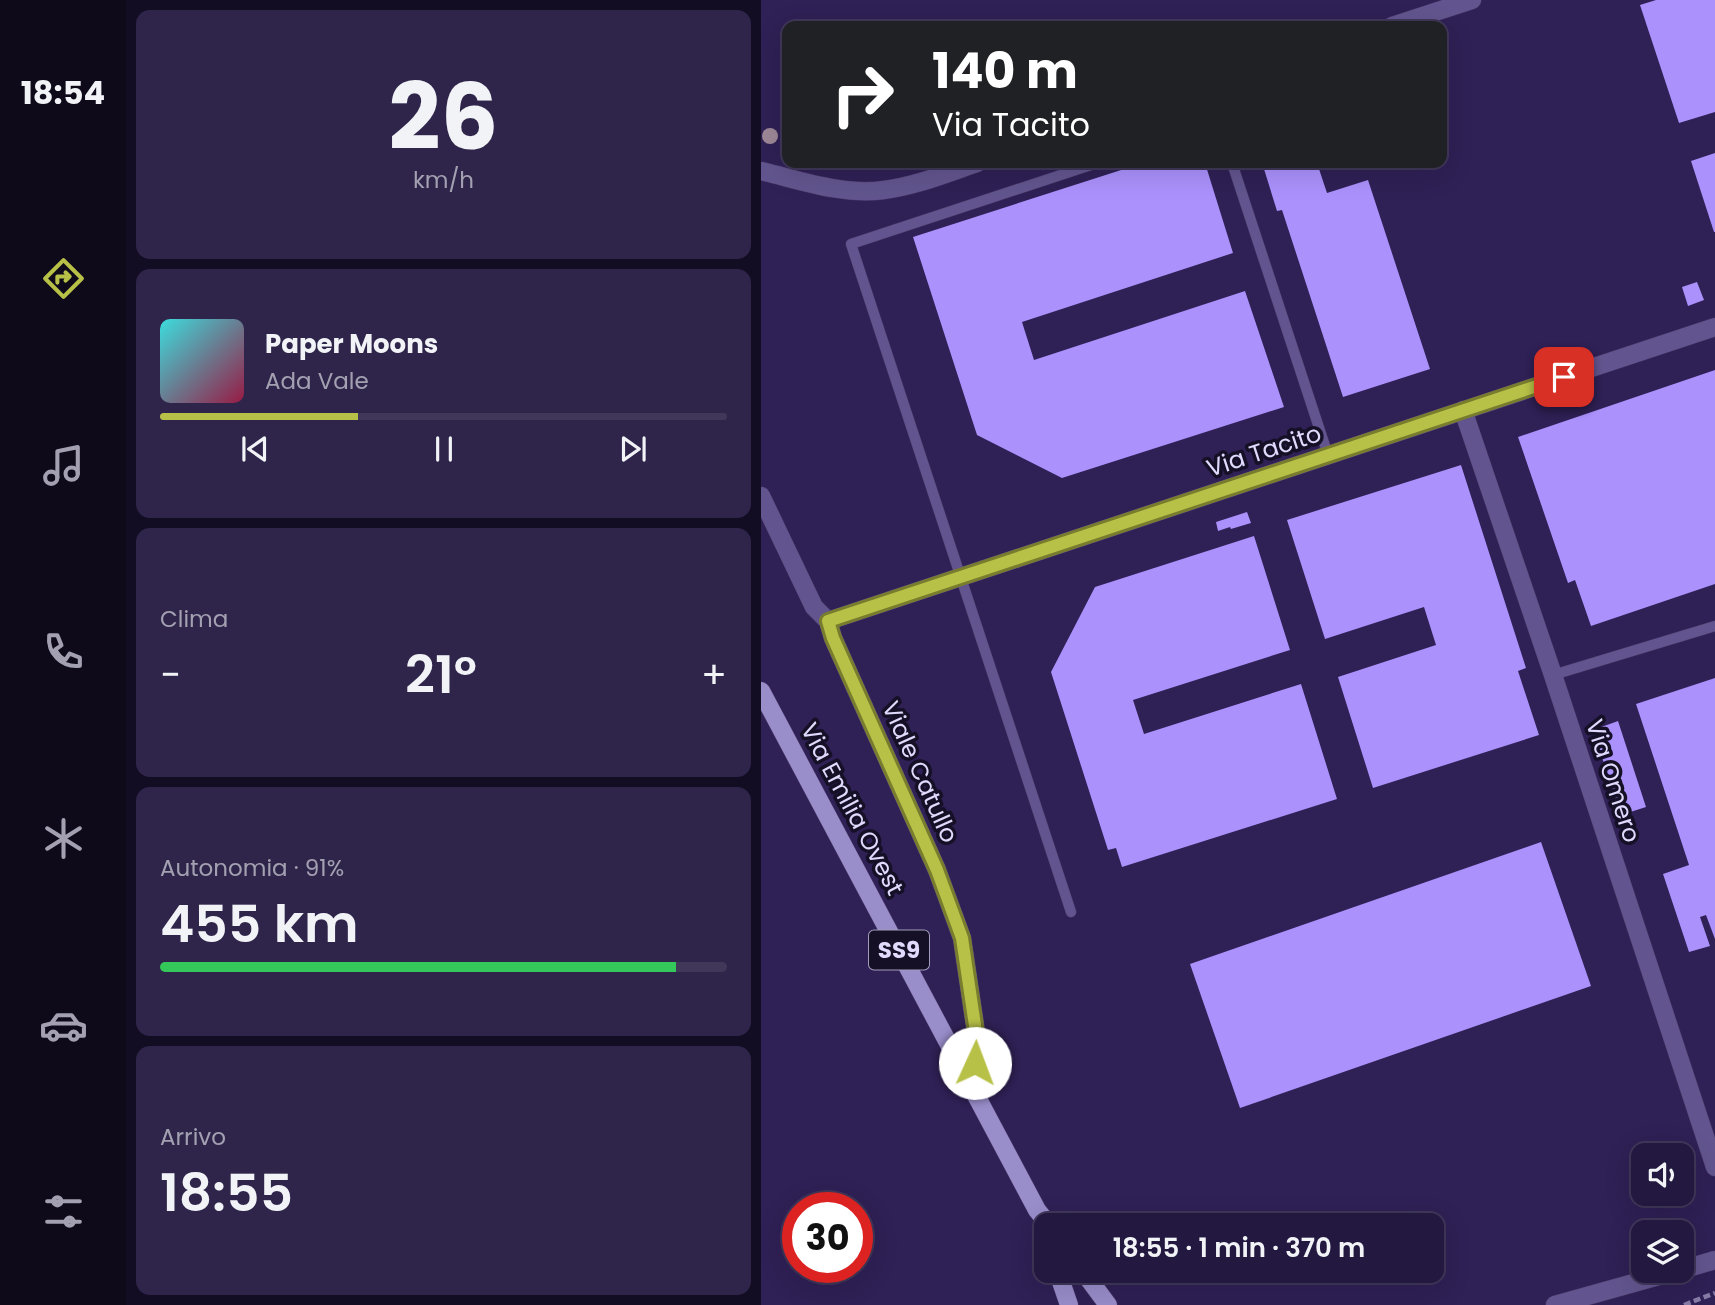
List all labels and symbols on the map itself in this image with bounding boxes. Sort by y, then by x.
pin [1534,347,1594,407]
street label: Via Tacito [1202,417,1325,485]
street label: Viale Catullo [875,696,966,848]
street label: Via Omero [1578,715,1649,847]
street label: Via Emilia Ovest [793,717,912,901]
road number: SS9 [869,931,929,970]
position arrow [938,1026,1012,1100]
speed limit sign: 30 [782,1192,873,1283]

